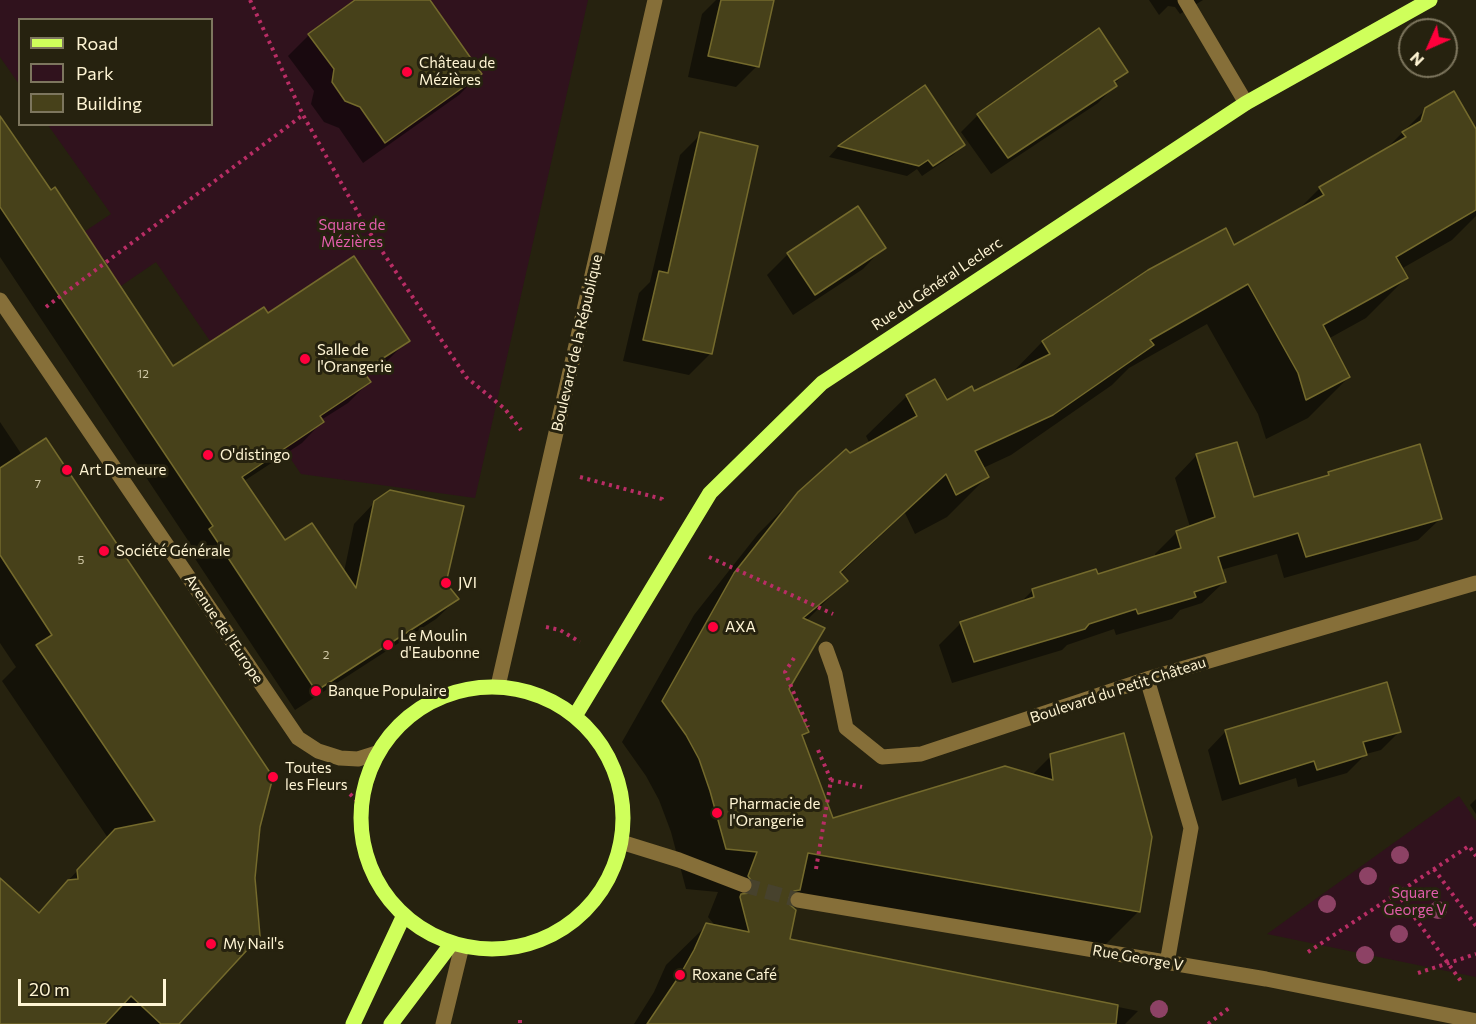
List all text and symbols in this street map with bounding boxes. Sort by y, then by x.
legend [18,18,213,126]
north arrow [1398,18,1458,78]
text: Road [76,32,118,54]
text: N [1405,49,1427,71]
place label: Château de Mézières [419,54,495,89]
text: Park [76,62,114,84]
marker: Château de Mézières [400,65,414,79]
text: Building [76,92,142,114]
park label: Square de Mézières [319,216,385,251]
street label: Rue du Général Leclerc [868,234,1006,334]
street label: Boulevard de la République [548,253,606,433]
place label: Salle de l'Orangerie [317,341,392,376]
marker: Salle de l'Orangerie [298,352,312,366]
house number: 12 [137,367,149,381]
place label: O'distingo [220,446,290,464]
marker: O'distingo [201,448,215,462]
place label: Art Demeure [79,461,166,479]
marker: Art Demeure [60,463,74,477]
house number: 7 [35,477,41,491]
place label: Société Générale [116,542,230,560]
marker: Société Générale [97,544,111,558]
house number: 5 [78,553,84,567]
street label: Avenue de l'Europe [181,571,267,687]
place label: JVI [458,574,477,592]
marker: JVI [439,576,453,590]
place label: AXA [725,618,756,636]
marker: AXA [706,620,720,634]
place label: Le Moulin d'Eaubonne [400,627,480,662]
marker: Le Moulin d'Eaubonne [381,638,395,652]
house number: 2 [323,648,329,662]
street label: Boulevard du Petit Château [1028,653,1208,727]
place label: Banque Populaire [328,682,447,700]
marker: Banque Populaire [309,684,323,698]
place label: Toutes les Fleurs [285,759,348,794]
marker: Toutes les Fleurs [266,770,280,784]
place label: Pharmacie de l'Orangerie [729,795,820,830]
marker: Pharmacie de l'Orangerie [710,806,724,820]
park label: Square George V [1384,884,1446,919]
place label: My Nail's [223,935,284,953]
marker: My Nail's [204,937,218,951]
street label: Rue George V [1091,941,1185,975]
place label: Roxane Café [692,966,777,984]
scale bar [21,967,170,1005]
marker: Roxane Café [673,968,687,982]
text: 20 m [29,978,70,1000]

